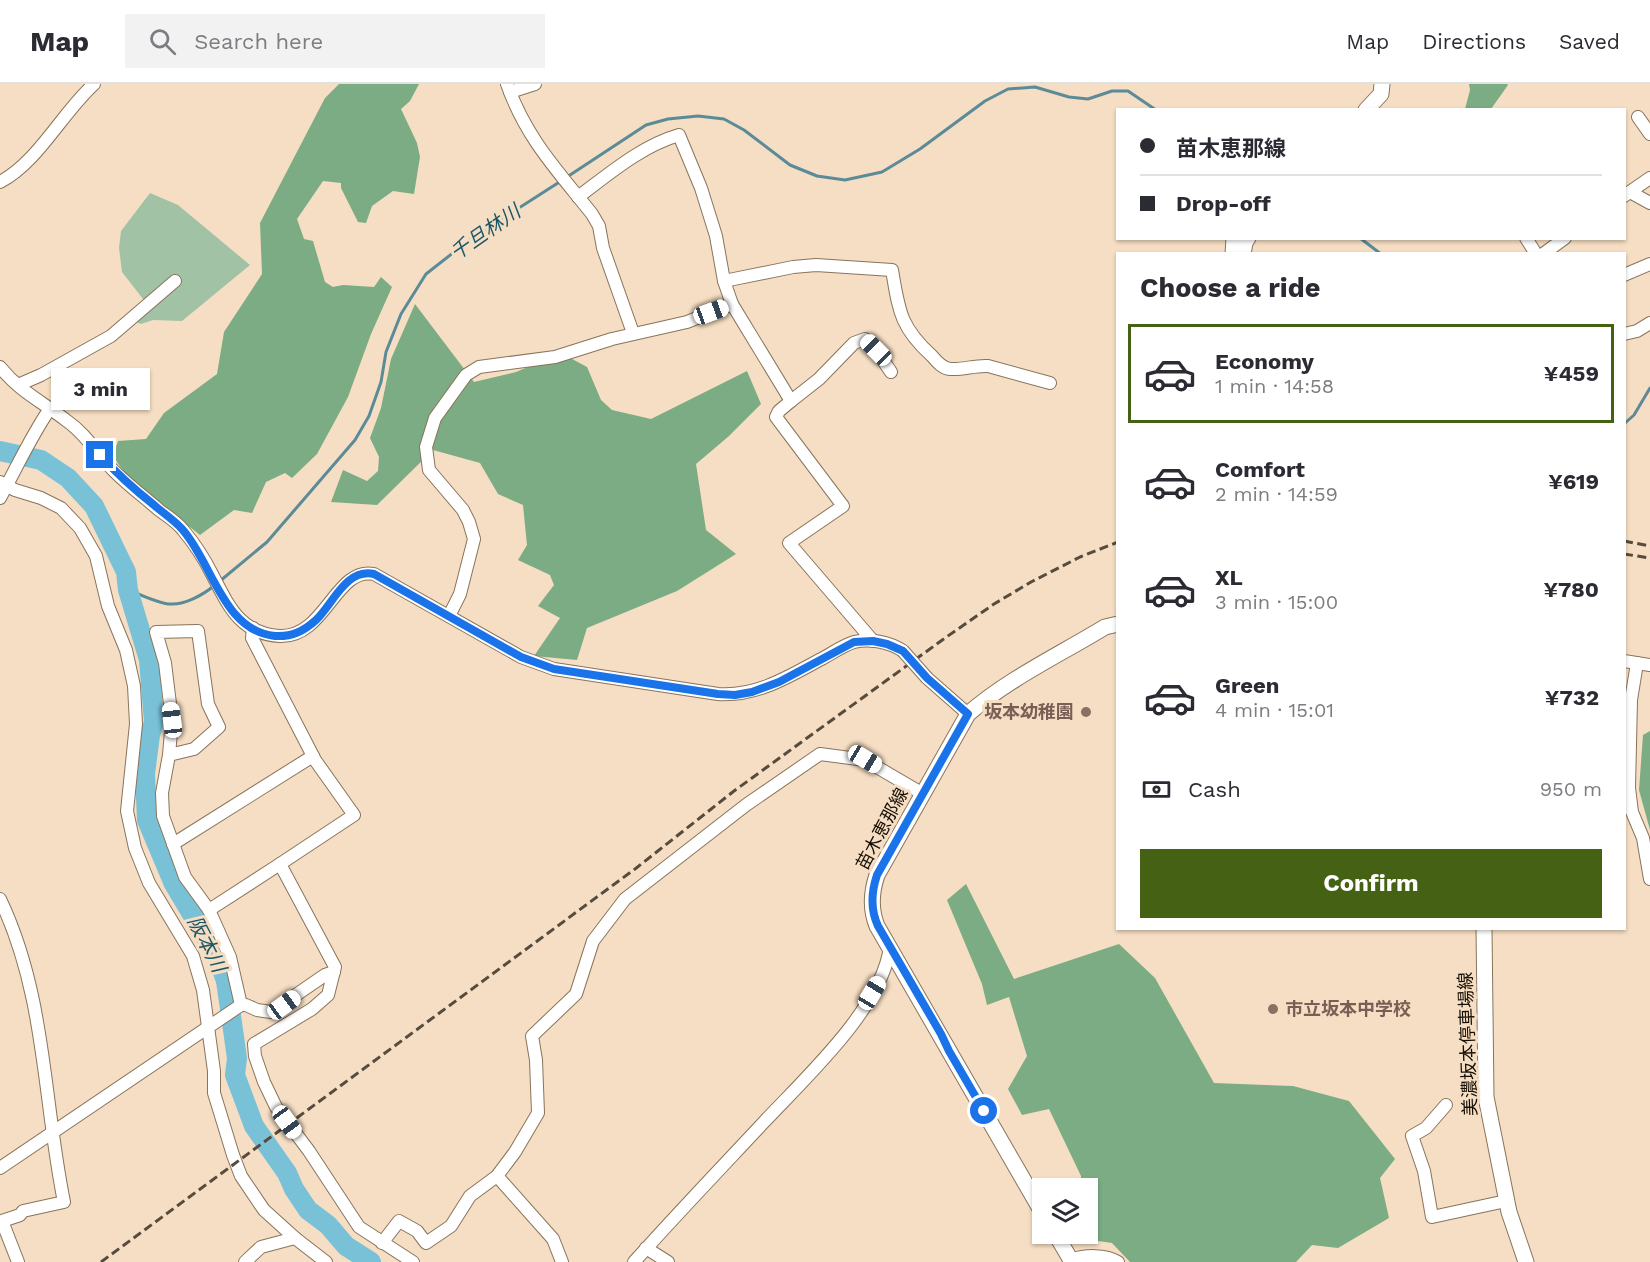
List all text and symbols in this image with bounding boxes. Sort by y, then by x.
search box [125,14,545,68]
text: Map [30,25,89,58]
icon: search [146,25,179,58]
text: Search here [194,29,323,54]
text: Map [1346,29,1389,54]
text: Directions [1422,29,1526,54]
text: Saved [1559,29,1620,54]
text: 苗木恵那線 [1176,136,1286,161]
text: Drop-off [1176,191,1271,216]
water label: 千旦林川 [445,198,526,265]
text: Choose a ride [1140,272,1320,304]
car [691,297,731,327]
car [857,331,895,369]
icon: car [1143,347,1197,401]
text: Economy [1215,349,1314,374]
text: ¥459 [1544,361,1599,386]
callout: 3 min [51,368,150,410]
text: 1 min · 14:58 [1215,374,1334,398]
text: 3 min [73,377,128,401]
route end [86,441,113,468]
icon: car [1143,455,1197,509]
text: Comfort [1215,457,1305,482]
text: ¥619 [1548,469,1599,494]
text: 2 min · 14:59 [1215,482,1338,506]
icon: car [1143,563,1197,617]
text: XL [1215,565,1243,590]
text: ¥780 [1543,577,1599,602]
text: 3 min · 15:00 [1215,590,1338,614]
icon: car [1143,671,1197,725]
text: Green [1215,673,1279,698]
text: ¥732 [1545,685,1599,710]
text: 4 min · 15:01 [1215,698,1334,722]
car [161,701,183,739]
place label: 坂本幼稚園 [984,701,1074,722]
marker: 坂本幼稚園 [1079,705,1093,719]
car [845,742,885,776]
icon: cash [1140,773,1173,806]
text: Cash [1188,777,1241,802]
text: 950 m [1540,777,1602,801]
street label: 苗木恵那線 [851,784,912,873]
button: Confirm [1140,849,1602,918]
water label: 阪本川 [183,912,232,978]
street label: 美濃坂本停車場線 [1454,972,1481,1116]
car [855,973,889,1013]
car [264,987,304,1023]
place label: 市立坂本中学校 [1285,998,1411,1019]
marker: 市立坂本中学校 [1266,1002,1280,1016]
route start [970,1097,997,1124]
car [269,1102,305,1142]
map controls [1032,1178,1098,1244]
button: layers [1032,1178,1098,1244]

